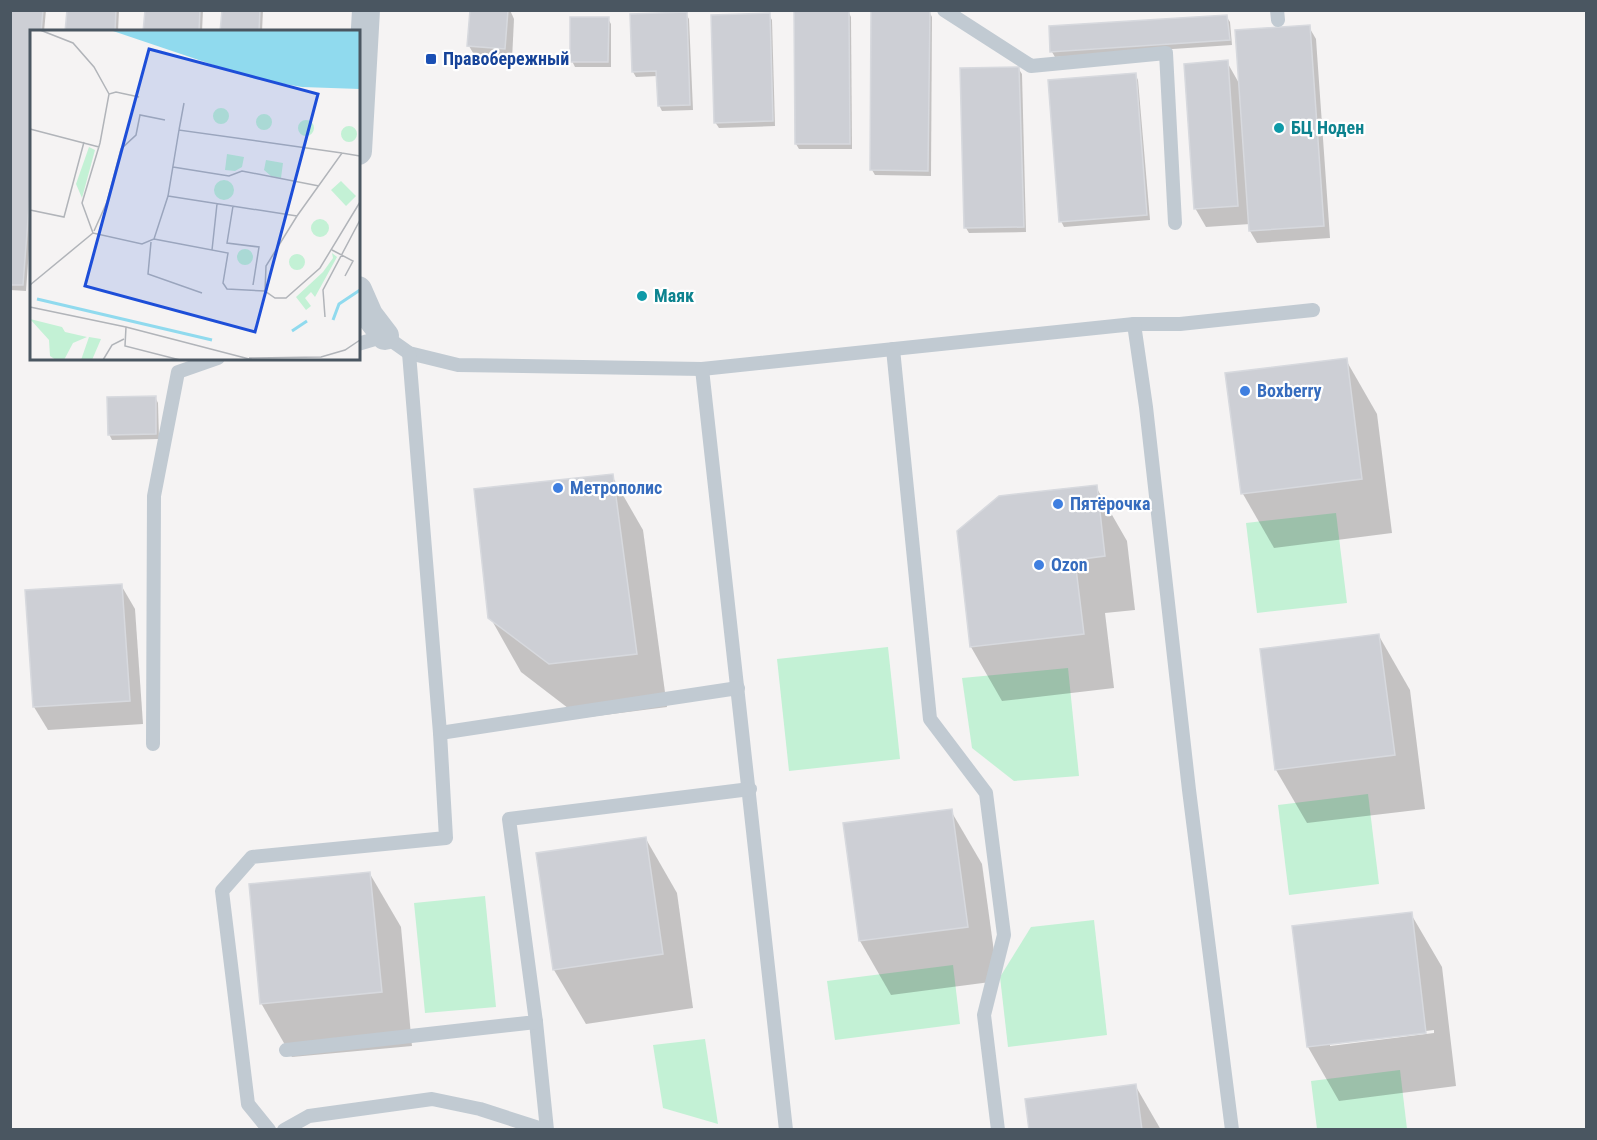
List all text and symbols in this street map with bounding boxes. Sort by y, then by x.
inset map [30,30,360,360]
place label: Правобережный [443,48,569,69]
marker: Правобережный [424,52,438,66]
place label: БЦ Ноден [1291,117,1364,138]
marker: БЦ Ноден [1272,121,1286,135]
place label: Маяк [654,285,694,306]
marker: Маяк [635,289,649,303]
place label: Boxberry [1257,380,1322,401]
marker: Boxberry [1238,384,1252,398]
place label: Метрополис [570,477,662,498]
marker: Метрополис [551,481,565,495]
place label: Пятёрочка [1070,493,1150,514]
marker: Пятёрочка [1051,497,1065,511]
place label: Ozon [1051,554,1088,575]
marker: Ozon [1032,558,1046,572]

